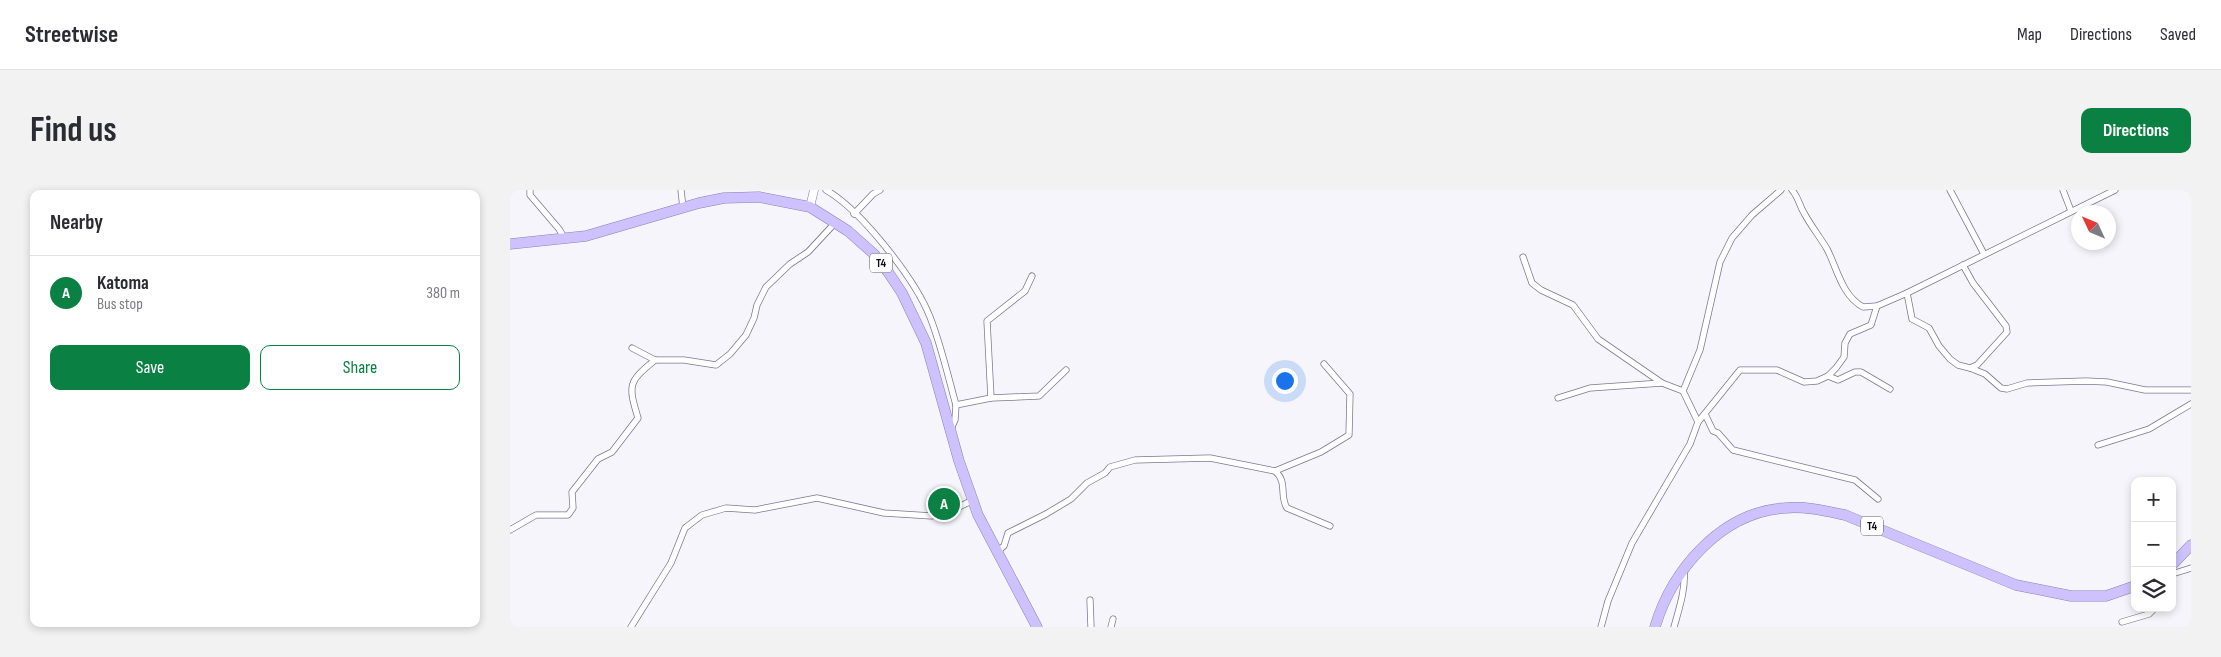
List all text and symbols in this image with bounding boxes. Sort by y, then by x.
text: Streetwise [25,20,118,49]
text: Map [2017,24,2042,45]
text: Directions [2070,24,2132,45]
text: Saved [2160,24,2196,45]
button: Directions [2081,108,2191,153]
text: Find us [30,109,117,152]
north arrow [2071,205,2116,250]
text: Nearby [50,210,103,235]
road number: T4 [870,254,892,272]
text: Katoma [97,272,149,295]
text: A [62,284,70,303]
text: 380 m [426,284,460,303]
text: Bus stop [97,295,143,314]
button: Save [50,345,250,390]
button: Share [260,345,460,390]
your location [1272,368,1298,394]
map controls [2131,477,2176,612]
button: + [2131,477,2176,522]
pin: A [928,485,960,523]
road number: T4 [1861,516,1883,536]
button: − [2131,522,2176,567]
button: layers [2131,567,2176,612]

